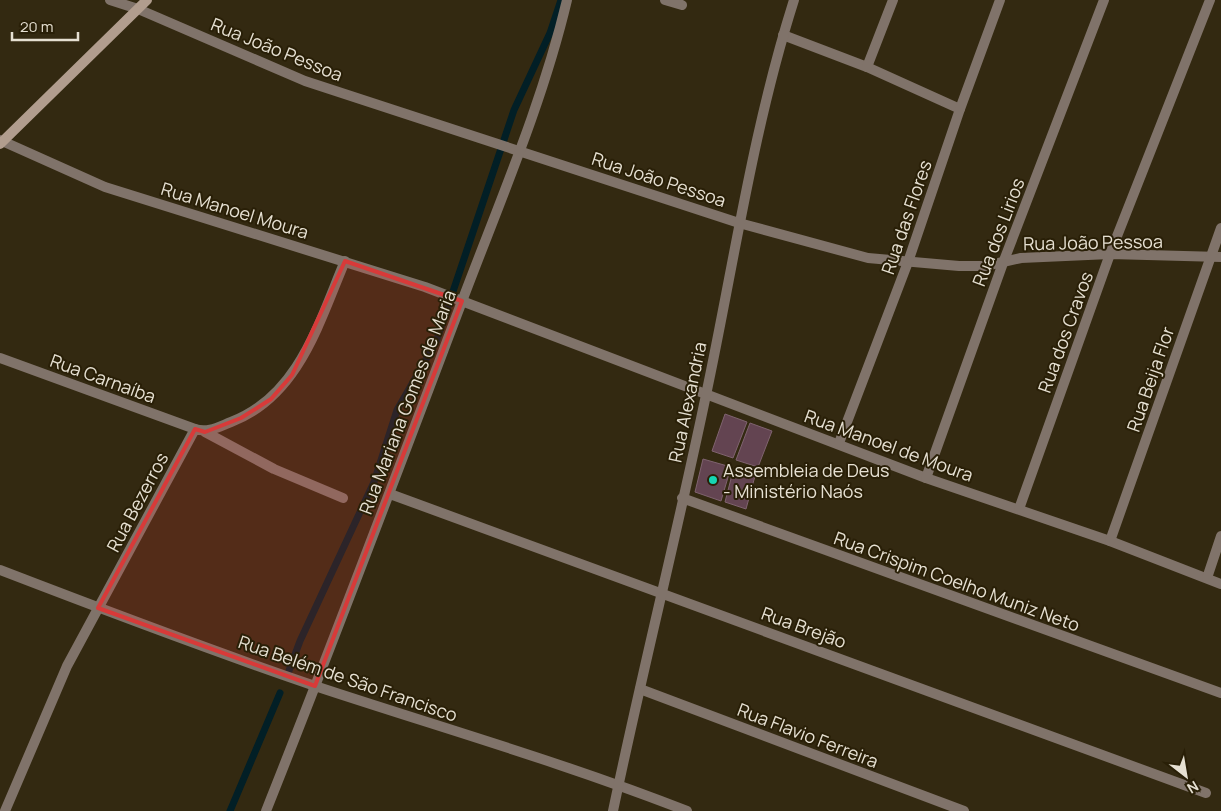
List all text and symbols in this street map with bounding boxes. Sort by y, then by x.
scale bar [12,10,79,42]
street label: Rua João Pessoa [208,12,346,86]
text: 20 m [20,16,53,37]
street label: Rua João Pessoa [589,146,729,212]
street label: Rua das Flores [875,157,937,277]
street label: Rua dos Lirios [966,174,1030,290]
street label: Rua Manoel Moura [158,176,312,244]
street label: Rua João Pessoa [1023,229,1163,255]
street label: Rua dos Cravos [1032,268,1098,396]
street label: Rua Mariana Gomes de Maria [353,286,461,518]
street label: Rua Beija Flor [1121,323,1179,435]
street label: Rua Alexandria [663,340,711,464]
street label: Rua Carnaíba [47,348,159,408]
street label: Rua Manoel de Moura [801,403,977,487]
street label: Rua Bezerros [101,448,173,556]
place label: Assembleia de Deus - Ministério Naós [723,458,890,503]
marker: Assembleia de Deus - Ministério Naós [707,474,719,486]
street label: Rua Crispim Coelho Muniz Neto [831,525,1083,637]
street label: Rua Brejão [758,601,850,653]
street label: Rua Belém de São Francisco [235,629,461,727]
street label: Rua Flavio Ferreira [734,697,882,773]
north arrow [1161,751,1211,801]
text: N [1184,777,1202,798]

